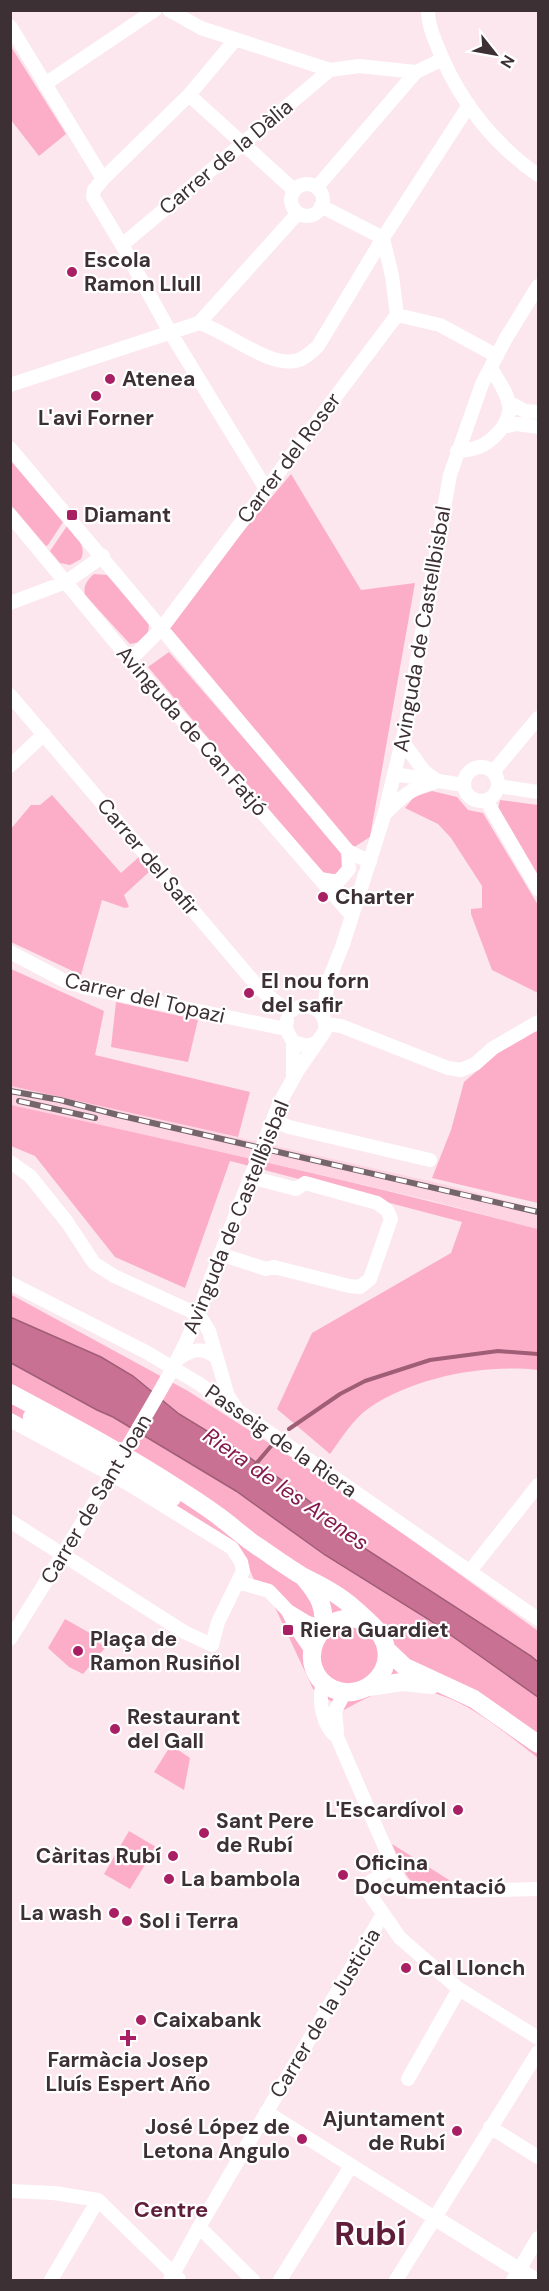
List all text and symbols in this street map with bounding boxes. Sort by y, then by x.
north arrow [465,24,525,84]
text: N [495,51,519,72]
street label: Carrer de la Dàlia [153,93,299,221]
place label: Escola Ramon Llull [84,246,201,298]
marker: Escola Ramon Llull [65,265,79,279]
place label: Atenea [122,365,195,393]
marker: Atenea [103,372,117,386]
street label: Carrer del Roser [231,387,348,529]
marker: L'avi Forner [89,389,103,403]
place label: L'avi Forner [38,404,154,432]
place label: Diamant [84,501,171,529]
street label: Avinguda de Castellbisbal [387,504,457,754]
marker: Diamant [65,508,79,522]
street label: Avinguda de Can Fatjó [110,640,274,822]
street label: Carrer del Safir [91,792,206,922]
place label: Charter [335,883,415,911]
marker: Charter [316,890,330,904]
street label: Carrer del Topazi [62,966,228,1030]
place label: El nou forn del safir [261,967,369,1019]
marker: El nou forn del safir [242,986,256,1000]
street label: Avinguda de Castellbisbal [176,1096,296,1338]
street label: Passeig de la Riera [199,1378,363,1504]
street label: Carrer de Sant Joan [34,1409,158,1589]
water label: Riera de les Arenes [197,1421,375,1557]
place label: Riera Guardiet [300,1616,449,1644]
marker: Riera Guardiet [281,1623,295,1637]
place label: Plaça de Ramon Rusiñol [90,1625,240,1677]
marker: Plaça de Ramon Rusiñol [71,1644,85,1658]
place label: Restaurant del Gall [127,1703,240,1755]
marker: Restaurant del Gall [108,1722,122,1736]
place label: L'Escardívol [325,1796,446,1824]
marker: L'Escardívol [451,1803,465,1817]
place label: Sant Pere de Rubí [216,1807,314,1859]
marker: Sant Pere de Rubí [197,1826,211,1840]
place label: Càritas Rubí [36,1842,161,1870]
marker: Càritas Rubí [166,1849,180,1863]
place label: Oficina Documentació [355,1849,506,1901]
place label: La bambola [181,1865,300,1893]
marker: Oficina Documentació [336,1868,350,1882]
marker: La bambola [162,1872,176,1886]
place label: La wash [20,1899,102,1927]
marker: La wash [107,1906,121,1920]
place label: Sol i Terra [139,1907,239,1935]
marker: Sol i Terra [120,1914,134,1928]
street label: Carrer de la Justicia [263,1923,387,2103]
place label: Cal Llonch [418,1954,525,1982]
marker: Cal Llonch [399,1961,413,1975]
place label: Caixabank [153,2006,262,2034]
marker: Caixabank [134,2013,148,2027]
marker: Farmàcia Josep Lluís Espert Año [121,2031,135,2045]
place label: Farmàcia Josep Lluís Espert Año [45,2046,211,2098]
place label: Ajuntament de Rubí [323,2105,445,2157]
place label: José López de Letona Angulo [143,2113,290,2165]
marker: Ajuntament de Rubí [450,2124,464,2138]
marker: José López de Letona Angulo [295,2132,309,2146]
district label: Centre [134,2195,208,2224]
district label: Rubí [334,2212,406,2255]

